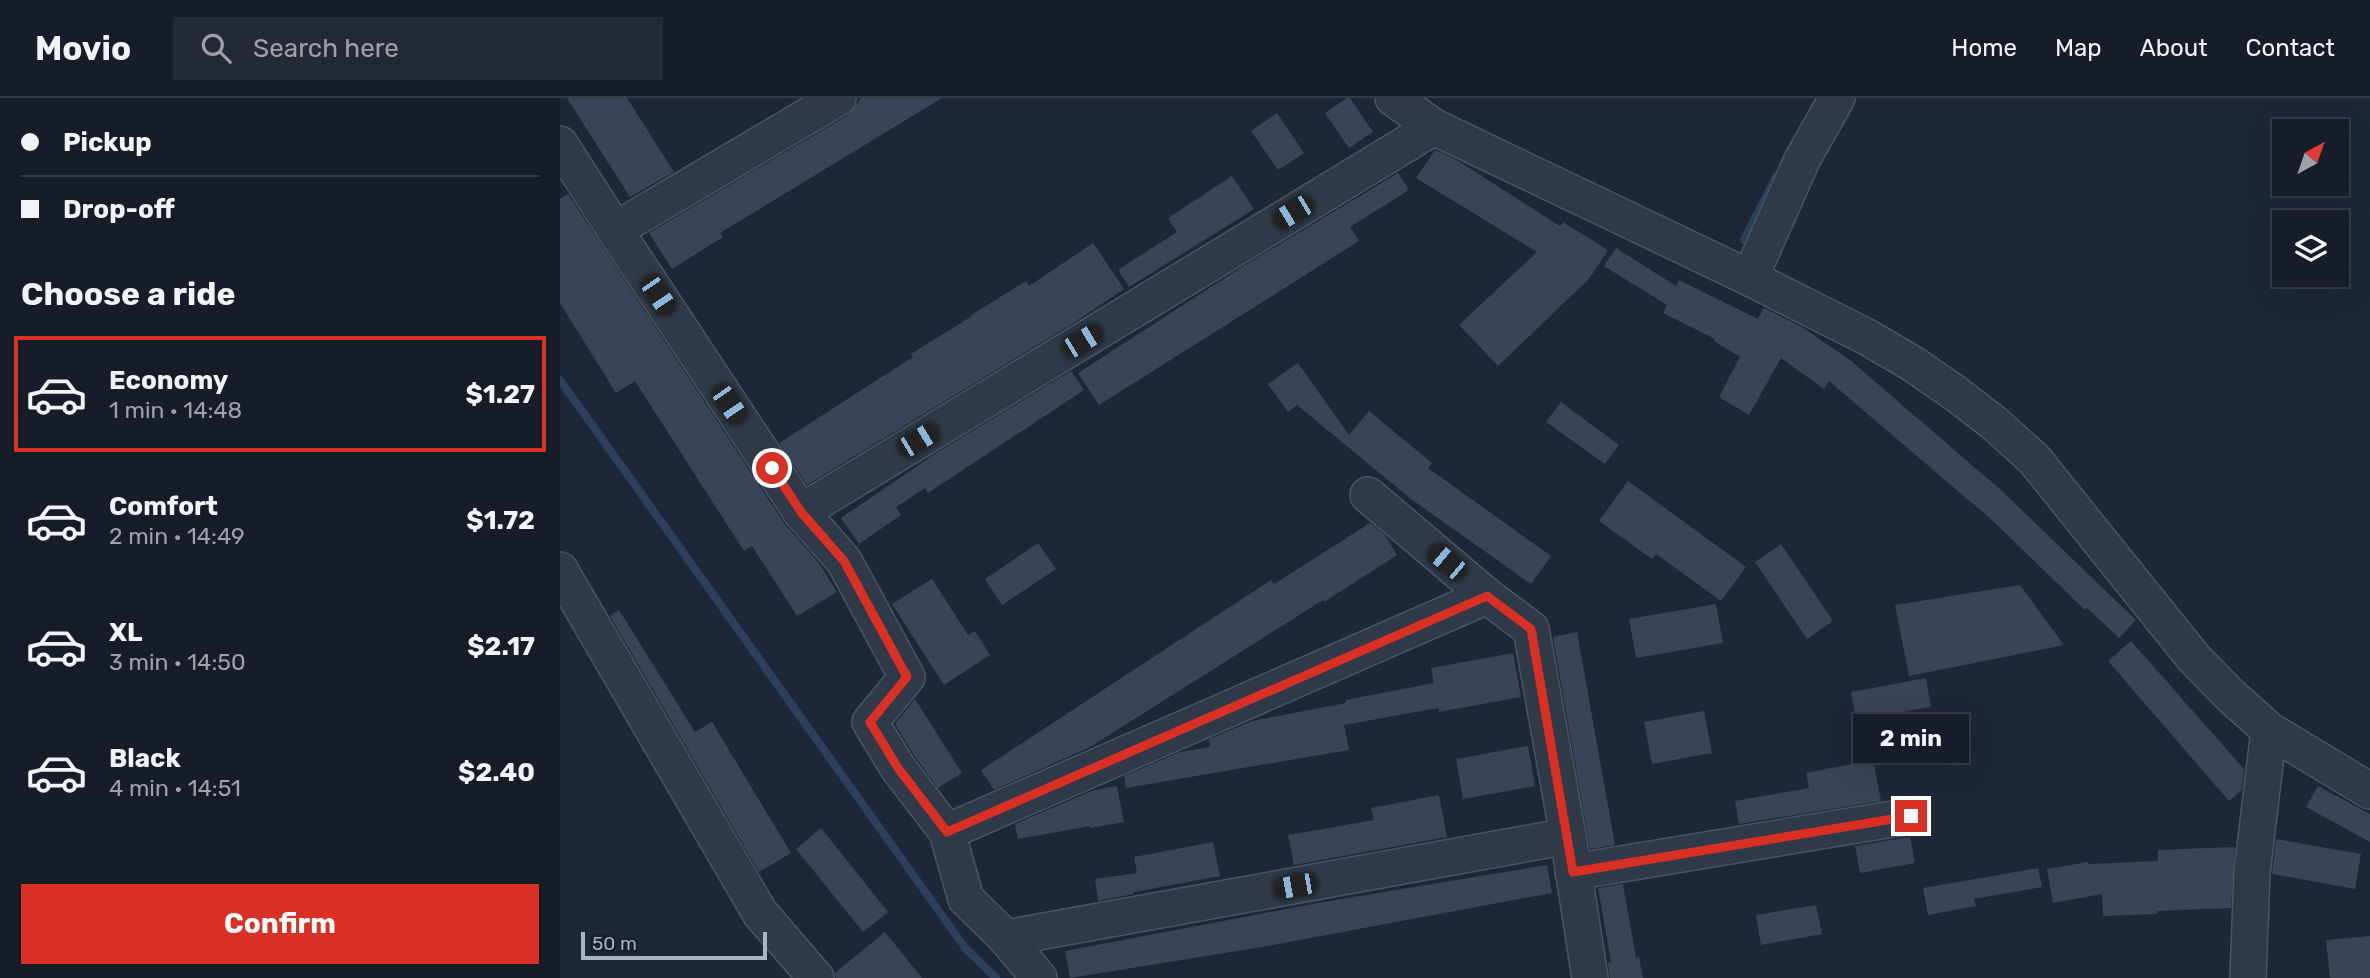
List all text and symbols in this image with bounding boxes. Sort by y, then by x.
search box [173,17,663,80]
text: Movio [35,29,131,68]
icon: search [197,29,235,67]
text: Search here [253,33,399,64]
text: Home [1951,34,2017,62]
text: Map [2055,34,2102,62]
text: About [2140,34,2208,62]
text: Contact [2246,34,2335,62]
north arrow [2272,119,2348,196]
map controls [2272,119,2349,287]
text: Pickup [63,127,152,158]
car [1270,192,1317,232]
text: Drop-off [63,194,175,225]
button: layers [2272,210,2349,287]
car [638,272,679,318]
text: Choose a ride [21,275,235,313]
car [1059,321,1106,361]
icon: car [25,363,88,426]
text: Economy [109,365,228,396]
text: $1.27 [466,379,535,410]
car [709,381,750,427]
text: 1 min · 14:48 [109,396,242,424]
car [895,420,942,460]
route start [756,452,788,484]
icon: car [25,489,88,552]
text: Comfort [109,491,218,522]
text: $1.72 [466,505,535,536]
text: 2 min · 14:49 [109,522,245,550]
car [1425,540,1470,584]
icon: car [25,615,88,678]
text: XL [109,617,142,648]
text: $2.17 [467,631,535,662]
text: 3 min · 14:50 [109,648,246,676]
callout: 2 min [1853,714,1969,764]
text: 2 min [1880,724,1942,752]
icon: car [25,741,88,804]
text: Black [109,743,181,774]
text: $2.40 [458,757,535,788]
text: 4 min · 14:51 [109,774,241,802]
route end [1895,800,1927,832]
car [1273,872,1318,900]
button: Confirm [21,884,539,964]
scale bar [581,929,766,961]
text: 50 m [592,932,637,955]

